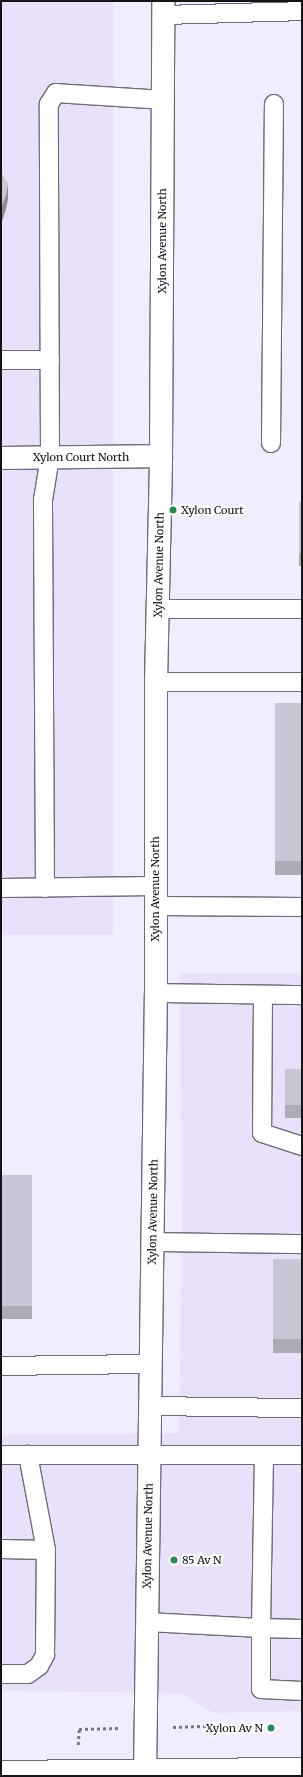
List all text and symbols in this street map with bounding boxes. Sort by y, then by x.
street label: Xylon Avenue North [155,188,169,294]
street label: Xylon Court North [33,450,129,464]
place label: Xylon Court [181,503,244,517]
marker: Xylon Court [168,505,178,515]
street label: Xylon Avenue North [151,512,167,618]
street label: Xylon Avenue North [148,836,162,942]
street label: Xylon Avenue North [145,1159,161,1265]
street label: Xylon Avenue North [140,1483,156,1589]
place label: 85 Av N [182,1553,222,1567]
marker: 85 Av N [169,1555,179,1565]
place label: Xylon Av N [206,1721,263,1735]
marker: Xylon Av N [266,1723,276,1733]

